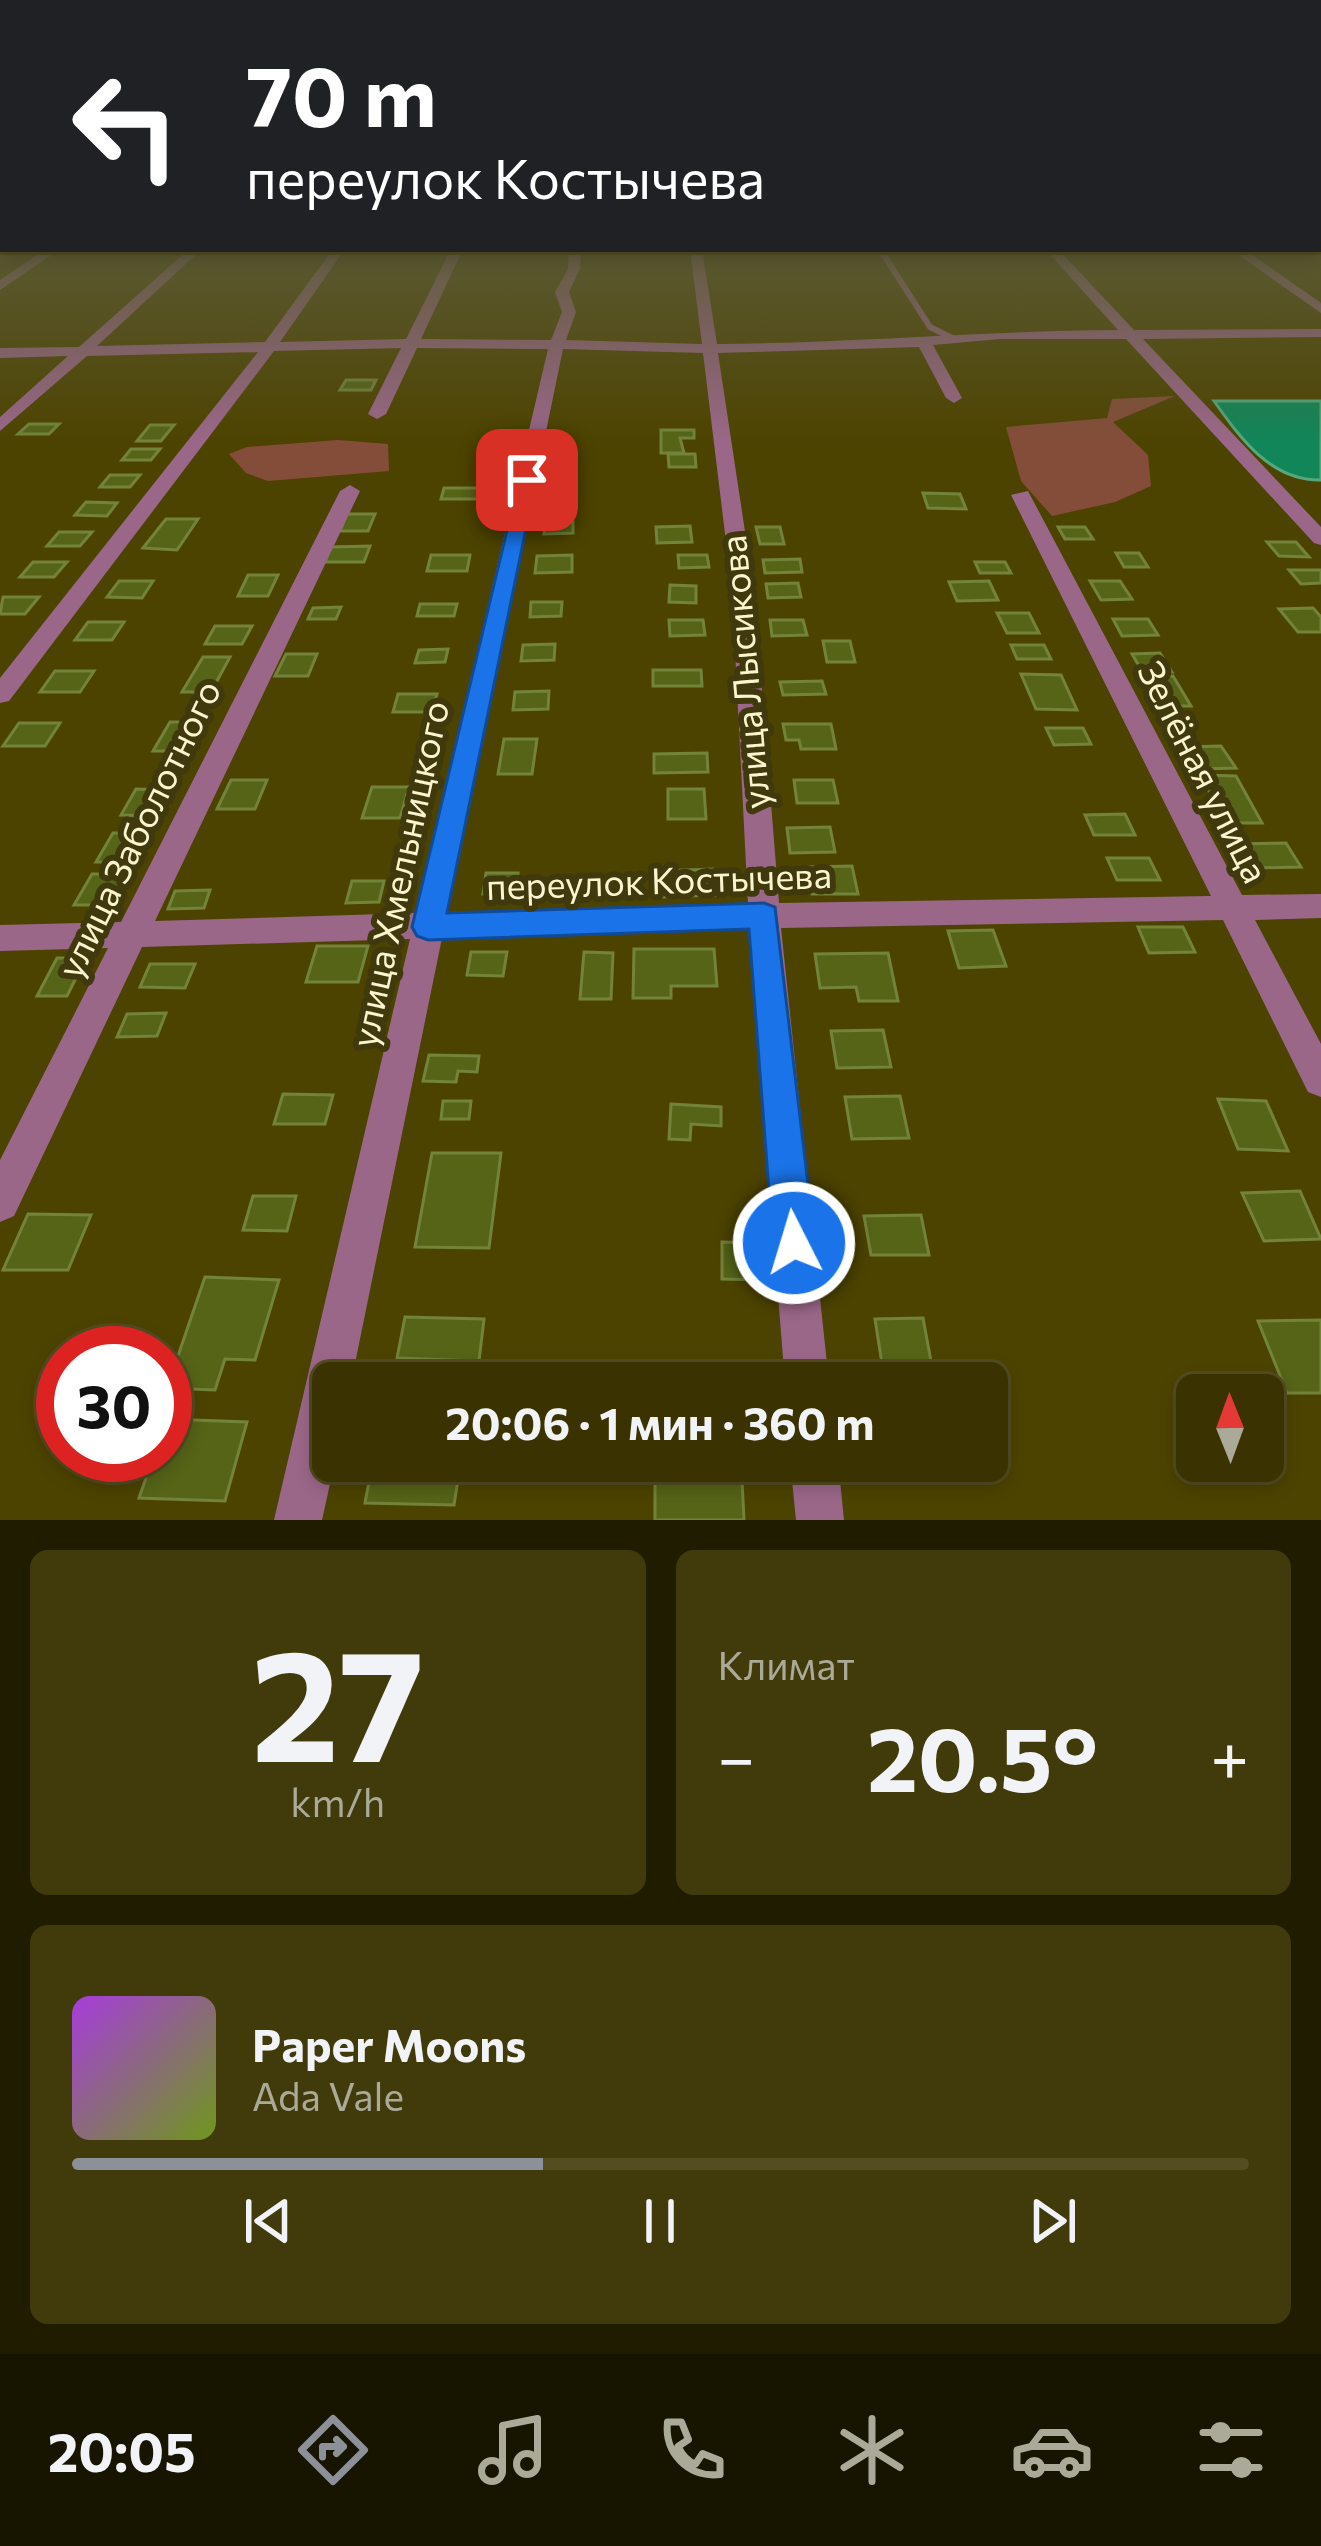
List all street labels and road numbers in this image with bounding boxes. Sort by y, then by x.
street label: улица Лысикова [709,533,777,811]
street label: Зелёная улица [1130,653,1280,889]
street label: улица Заболотного [46,672,228,984]
street label: улица Хмельницкого [340,697,456,1051]
street label: переулок Костычева [485,851,833,907]

